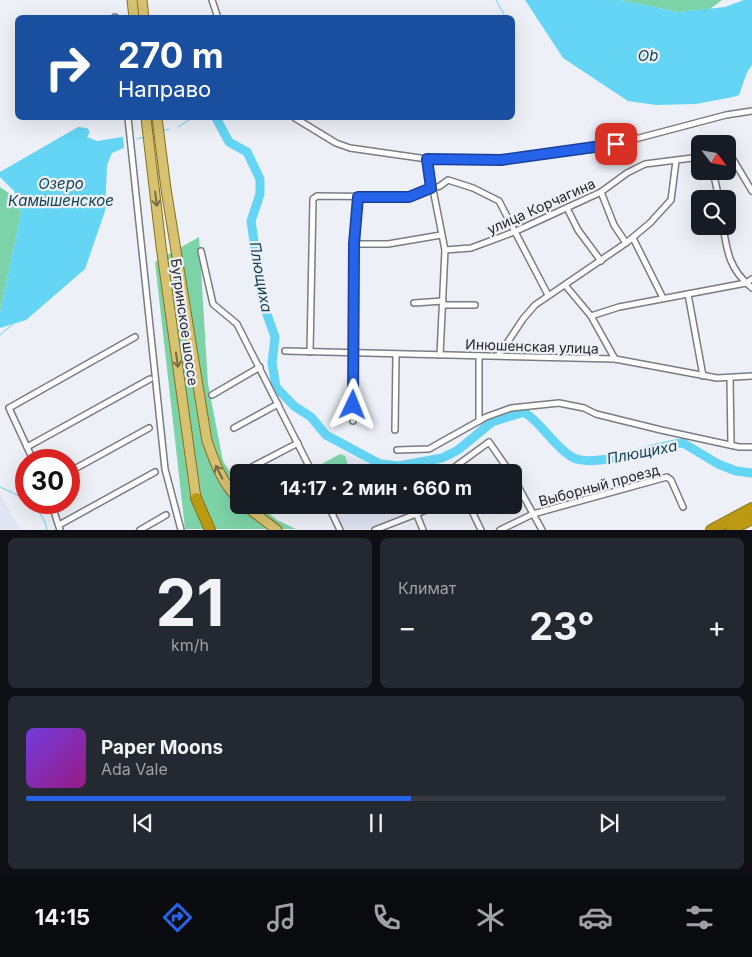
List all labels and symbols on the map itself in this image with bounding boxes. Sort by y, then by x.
water label: Ob [638,46,658,65]
pin [595,123,637,165]
north arrow [691,135,736,180]
water label: Озеро Камышенское [8,174,114,210]
street label: улица Корчагина [484,175,598,237]
one-way arrow [151,190,161,206]
water label: Плющиха [245,240,277,314]
street label: Бугринское шоссе [168,257,202,387]
street label: Инюшенская улица [465,335,599,357]
one-way arrow [172,352,182,368]
position arrow [326,378,378,430]
water label: Плющиха [605,436,679,468]
speed limit sign: 30 [15,449,80,514]
street label: Выборный проезд [537,461,662,509]
one-way arrow [214,465,224,480]

